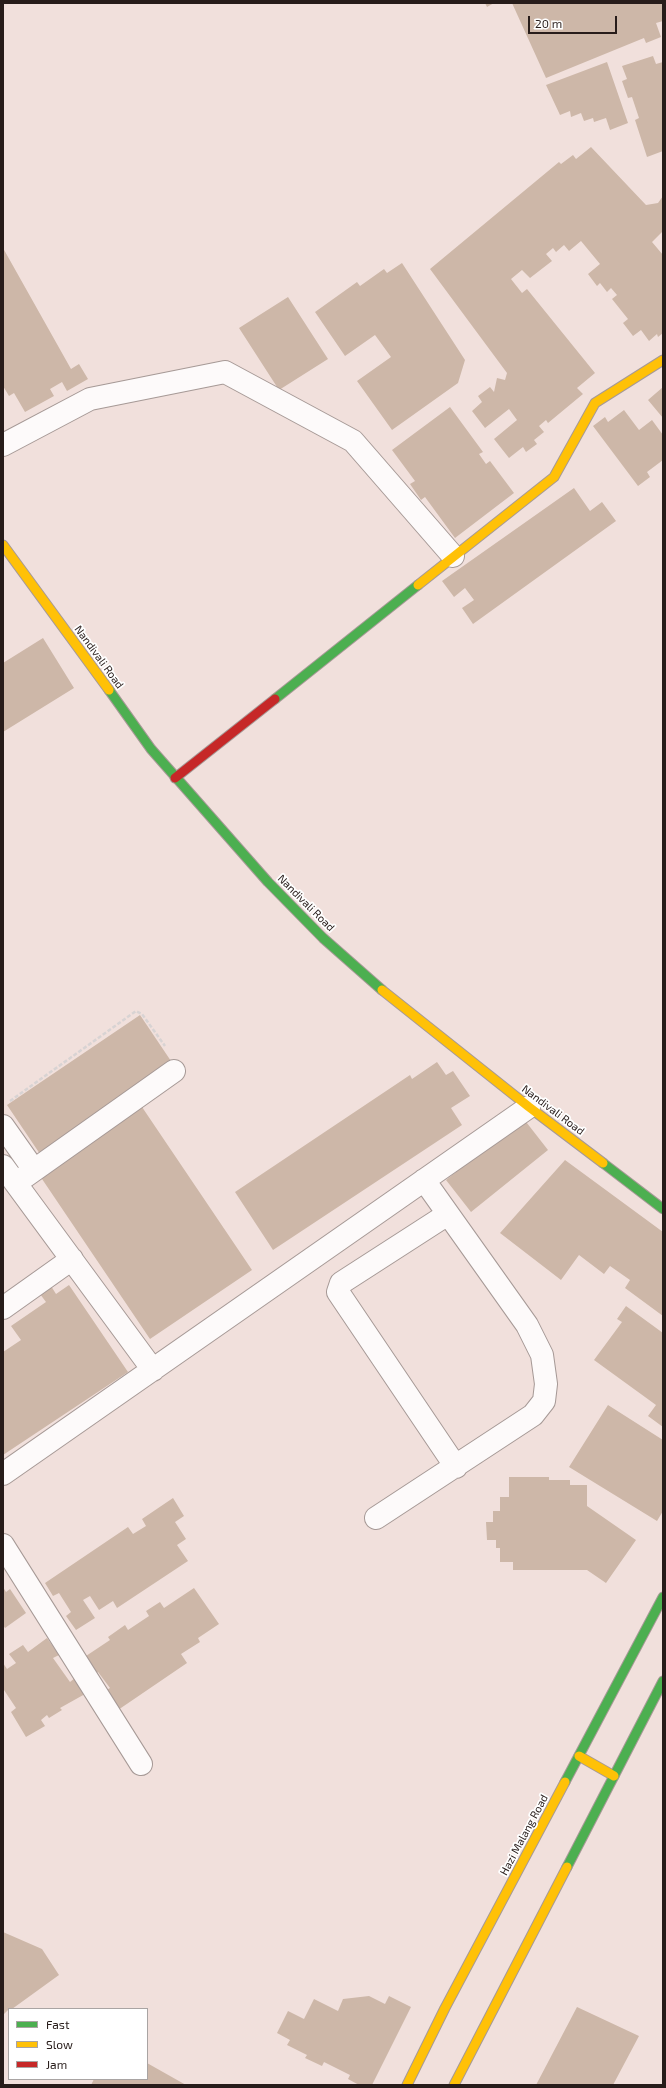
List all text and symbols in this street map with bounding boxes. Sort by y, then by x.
scale bar [530,8,619,34]
text: 20 m [535,16,562,30]
street label: Nandivali Road [72,623,126,691]
street label: Nandivali Road [275,872,337,934]
street label: Nandivali Road [519,1082,587,1138]
street label: Hazi Malang Road [497,1792,551,1878]
legend [8,2008,148,2080]
text: Fast [46,2017,69,2031]
text: Slow [46,2037,73,2051]
text: Jam [46,2057,67,2071]

